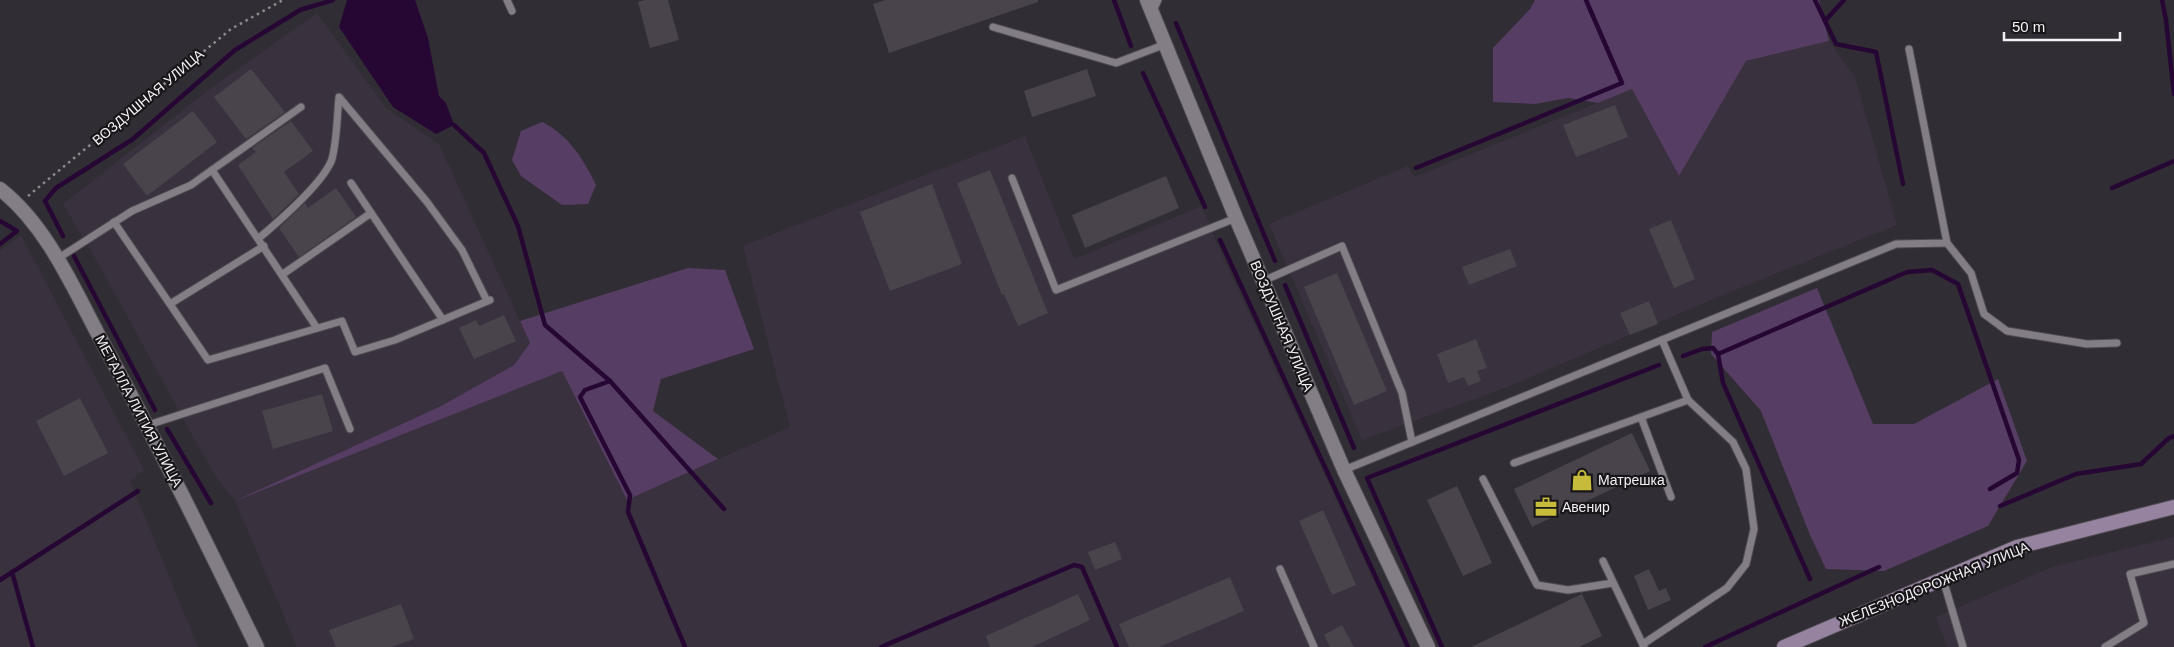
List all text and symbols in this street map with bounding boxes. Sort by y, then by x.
scale bar [2004,10,2120,42]
text: 50 m [2012,18,2045,35]
street label: ВОЗДУШНАЯ УЛИЦА [89,45,207,148]
street label: ВОЗДУШНАЯ УЛИЦА [1247,258,1317,394]
street label: МЕТАЛЛА ЛИТИЯ УЛИЦА [92,332,186,490]
shop icon: Матрешка [1569,467,1595,493]
place label: Матрешка [1598,472,1665,488]
office icon: Авенир [1533,494,1559,520]
place label: Авенир [1562,499,1610,515]
street label: ЖЕЛЕЗНОДОРОЖНАЯ УЛИЦА [1837,538,2032,630]

